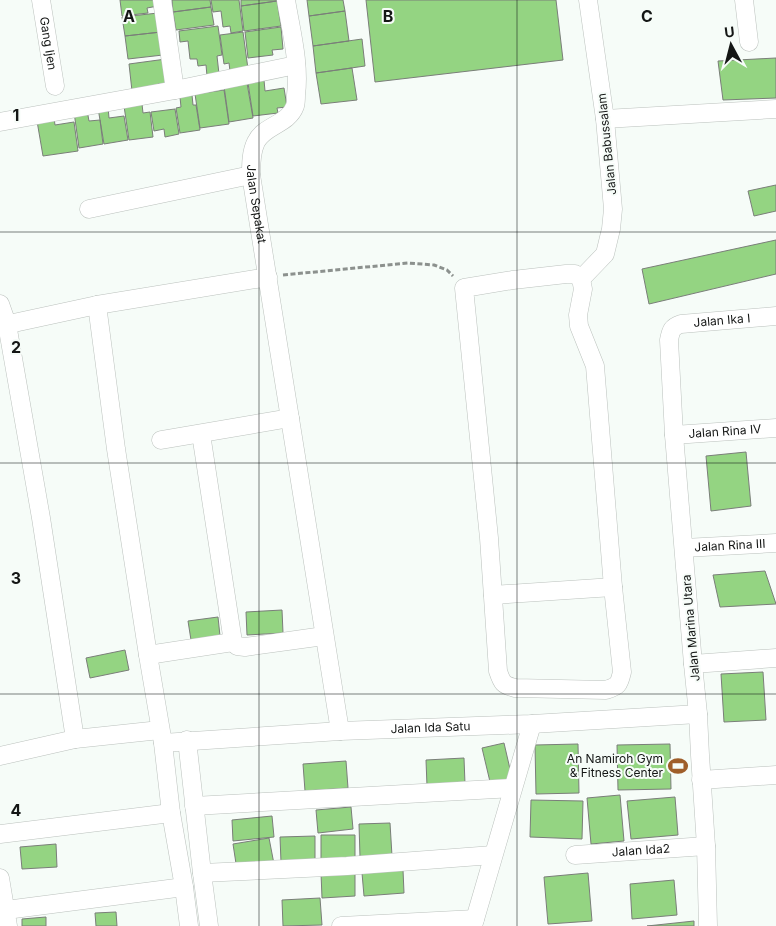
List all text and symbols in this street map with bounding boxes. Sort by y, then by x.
text: A [123,6,135,26]
text: B [383,6,393,26]
text: C [641,6,653,26]
street label: Gang Ijen [37,16,60,71]
north arrow [706,20,756,70]
text: U [723,23,735,41]
street label: Jalan Babussalam [594,92,619,196]
text: 1 [13,105,19,125]
street label: Jalan Sepakat [244,164,270,245]
street label: Jalan Ika I [693,310,751,330]
text: 2 [11,337,21,357]
street label: Jalan Rina IV [688,421,762,441]
street label: Jalan Rina III [694,536,766,554]
text: 3 [11,568,21,588]
street label: Jalan Marina Utara [678,574,703,682]
street label: Jalan Ida Satu [390,718,471,736]
place label: An Namiroh Gym & Fitness Center [567,751,663,780]
sports icon: An Namiroh Gym & Fitness Center [667,755,689,777]
text: 4 [11,800,22,820]
street label: Jalan Ida2 [611,840,670,859]

